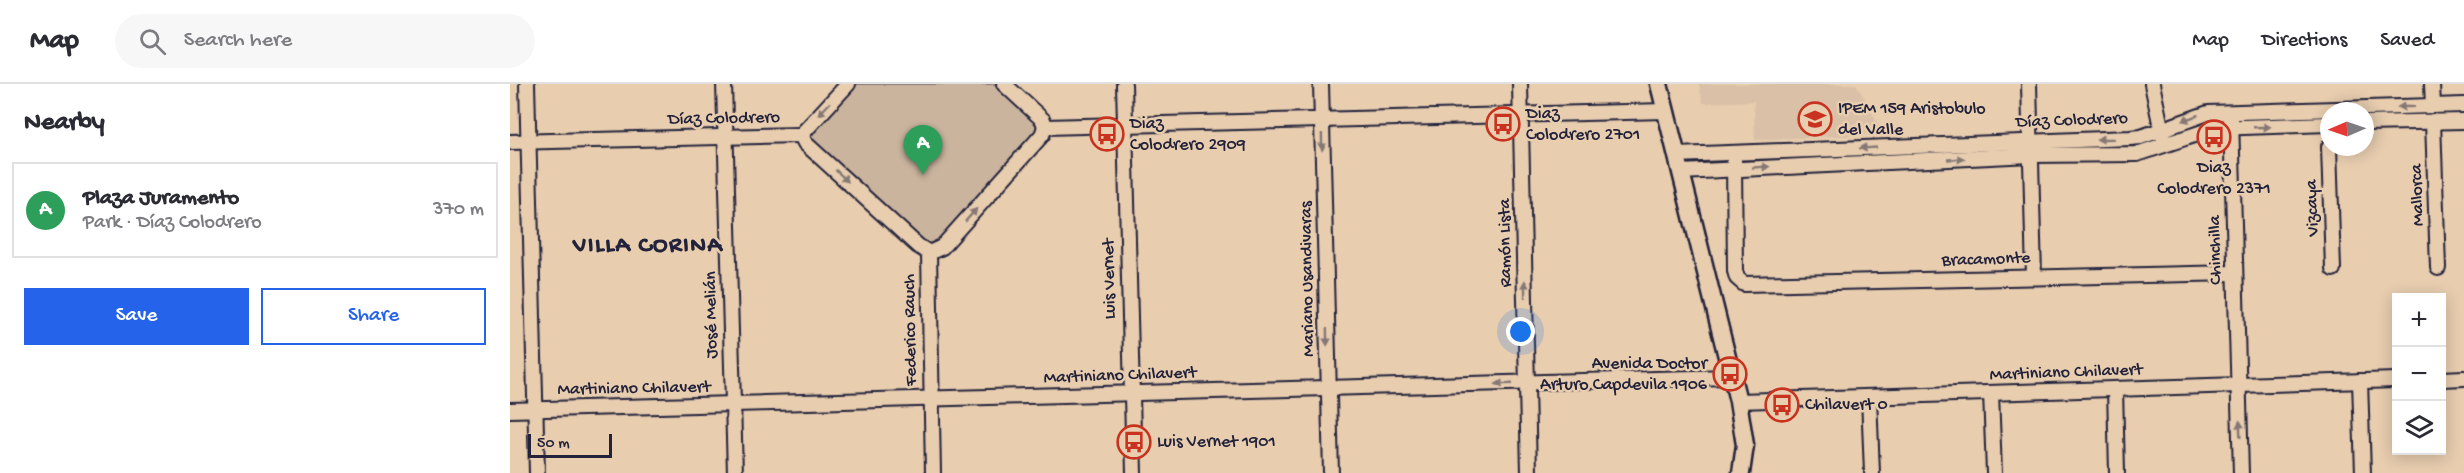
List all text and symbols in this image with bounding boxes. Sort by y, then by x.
search box [115,14,535,68]
text: Map [30,25,79,58]
icon: search [136,25,169,58]
text: Search here [184,28,292,54]
text: Map [2192,29,2229,54]
text: Directions [2262,29,2347,54]
text: Saved [2380,29,2434,54]
place label: IPEM 159 Aristobulo del Valle [1838,99,1986,141]
school or university icon: IPEM 159 Aristobulo del Valle [1797,101,1833,137]
one-way arrow [817,102,831,116]
north arrow [2320,102,2374,156]
one-way arrow [2396,102,2415,111]
place label: Diaz Colodrero 2701 [1525,104,1640,146]
bus stop icon: Diaz Colodrero 2701 [1485,106,1521,142]
text: Nearby [24,108,105,139]
street label: Díaz Colodrero [667,108,780,130]
street label: Díaz Colodrero [2015,109,2128,133]
place label: Diaz Colodrero 2909 [1129,114,1246,156]
one-way arrow [2181,114,2199,124]
bus stop icon: Diaz Colodrero 2909 [1089,116,1125,152]
bus stop icon: Diaz Colodrero 2371 [2196,119,2232,155]
one-way arrow [2253,122,2272,131]
pin: A [904,126,942,175]
one-way arrow [1318,133,1327,152]
one-way arrow [2095,134,2114,143]
one-way arrow [1858,143,1877,152]
one-way arrow [1946,154,1965,163]
place label: Diaz Colodrero 2371 [2157,158,2271,200]
one-way arrow [1751,163,1770,172]
street label: Mallorca [2406,163,2430,226]
one-way arrow [835,169,849,183]
street label: Vizcaya [2301,178,2325,238]
text: Plaza Juramento [83,186,239,212]
street label: Ramón Lista [1495,197,1517,288]
text: A [40,199,51,222]
text: 370 m [433,199,484,222]
street label: Mariano Usandivaras [1296,200,1320,357]
one-way arrow [964,207,978,222]
text: Park · Díaz Colodrero [83,212,262,235]
street label: Chinchilla [2205,214,2227,285]
district label: VILLA CORINA [572,232,723,261]
street label: Luis Vernet [1099,237,1121,320]
street label: Bracamonte [1940,248,2032,272]
street label: José Melián [701,271,723,359]
street label: Federico Rauch [900,273,922,387]
one-way arrow [1520,279,1529,298]
button: Save [24,288,249,345]
button: Share [261,288,486,345]
map controls [2392,293,2446,455]
button: + [2392,293,2446,347]
your location [1506,317,1535,346]
one-way arrow [1323,328,1332,347]
button: − [2392,347,2446,401]
place label: Avenida Doctor Arturo Capdevila 1906 [1540,354,1709,396]
bus stop icon: Avenida Doctor Arturo Capdevila 1906 [1712,356,1748,392]
street label: Martiniano Chilavert [1989,360,2144,386]
street label: Martiniano Chilavert [1043,363,1198,389]
street label: Martiniano Chilavert [557,377,712,401]
one-way arrow [1494,379,1513,388]
bus stop icon: Chilavert 0 [1764,387,1800,423]
place label: Chilavert 0 [1805,395,1888,416]
button: layers [2392,401,2446,455]
one-way arrow [2235,420,2244,439]
bus stop icon: Luis Vernet 1901 [1116,424,1152,460]
scale bar [528,431,612,458]
place label: Luis Vernet 1901 [1157,432,1276,453]
text: 50 m [537,435,570,454]

